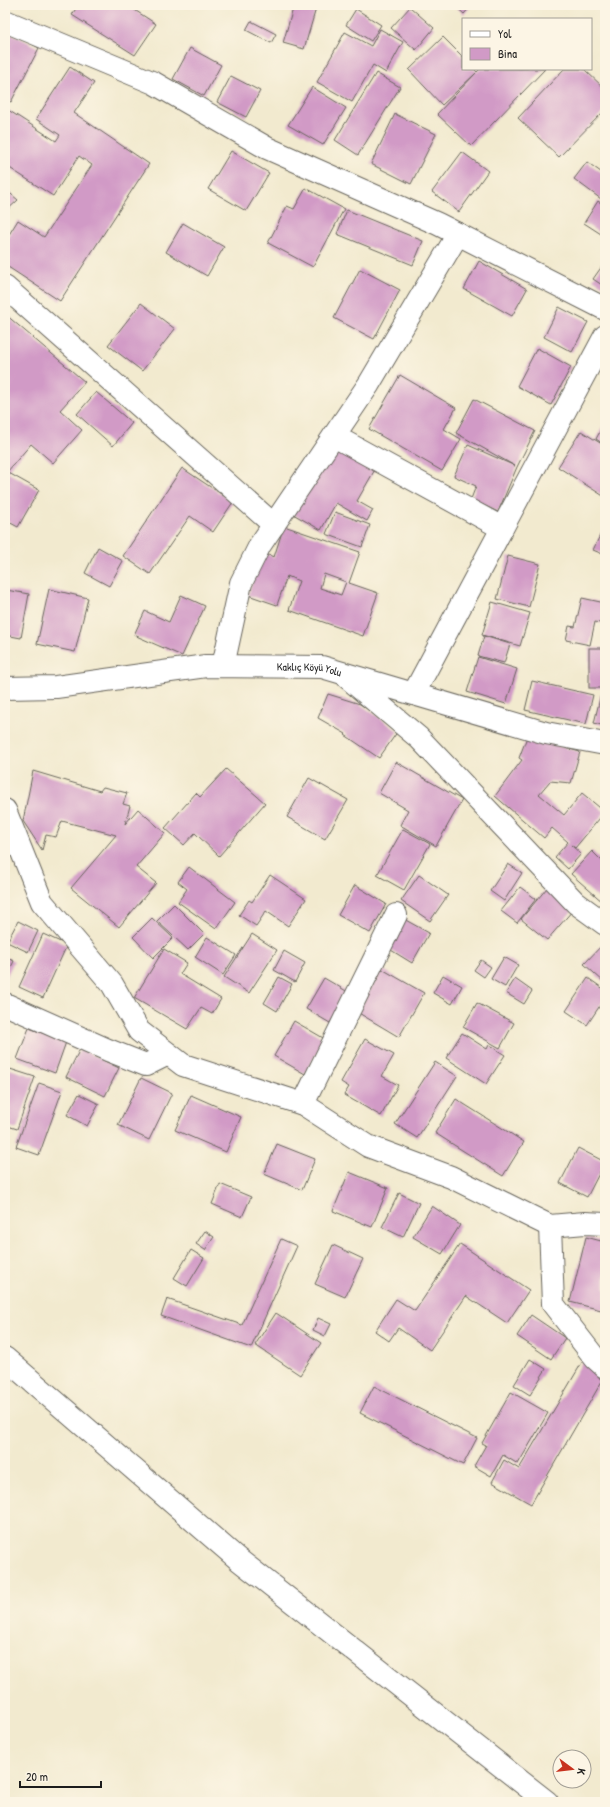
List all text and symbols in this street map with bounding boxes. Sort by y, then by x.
legend [462,18,592,70]
text: Yol [498,25,512,42]
text: Bina [498,45,517,62]
street label: Kaklıç Köyü Yolu [277,660,344,680]
north arrow [552,1749,592,1789]
scale bar [20,1763,101,1789]
text: K [574,1767,589,1776]
text: 20 m [26,1768,48,1785]

